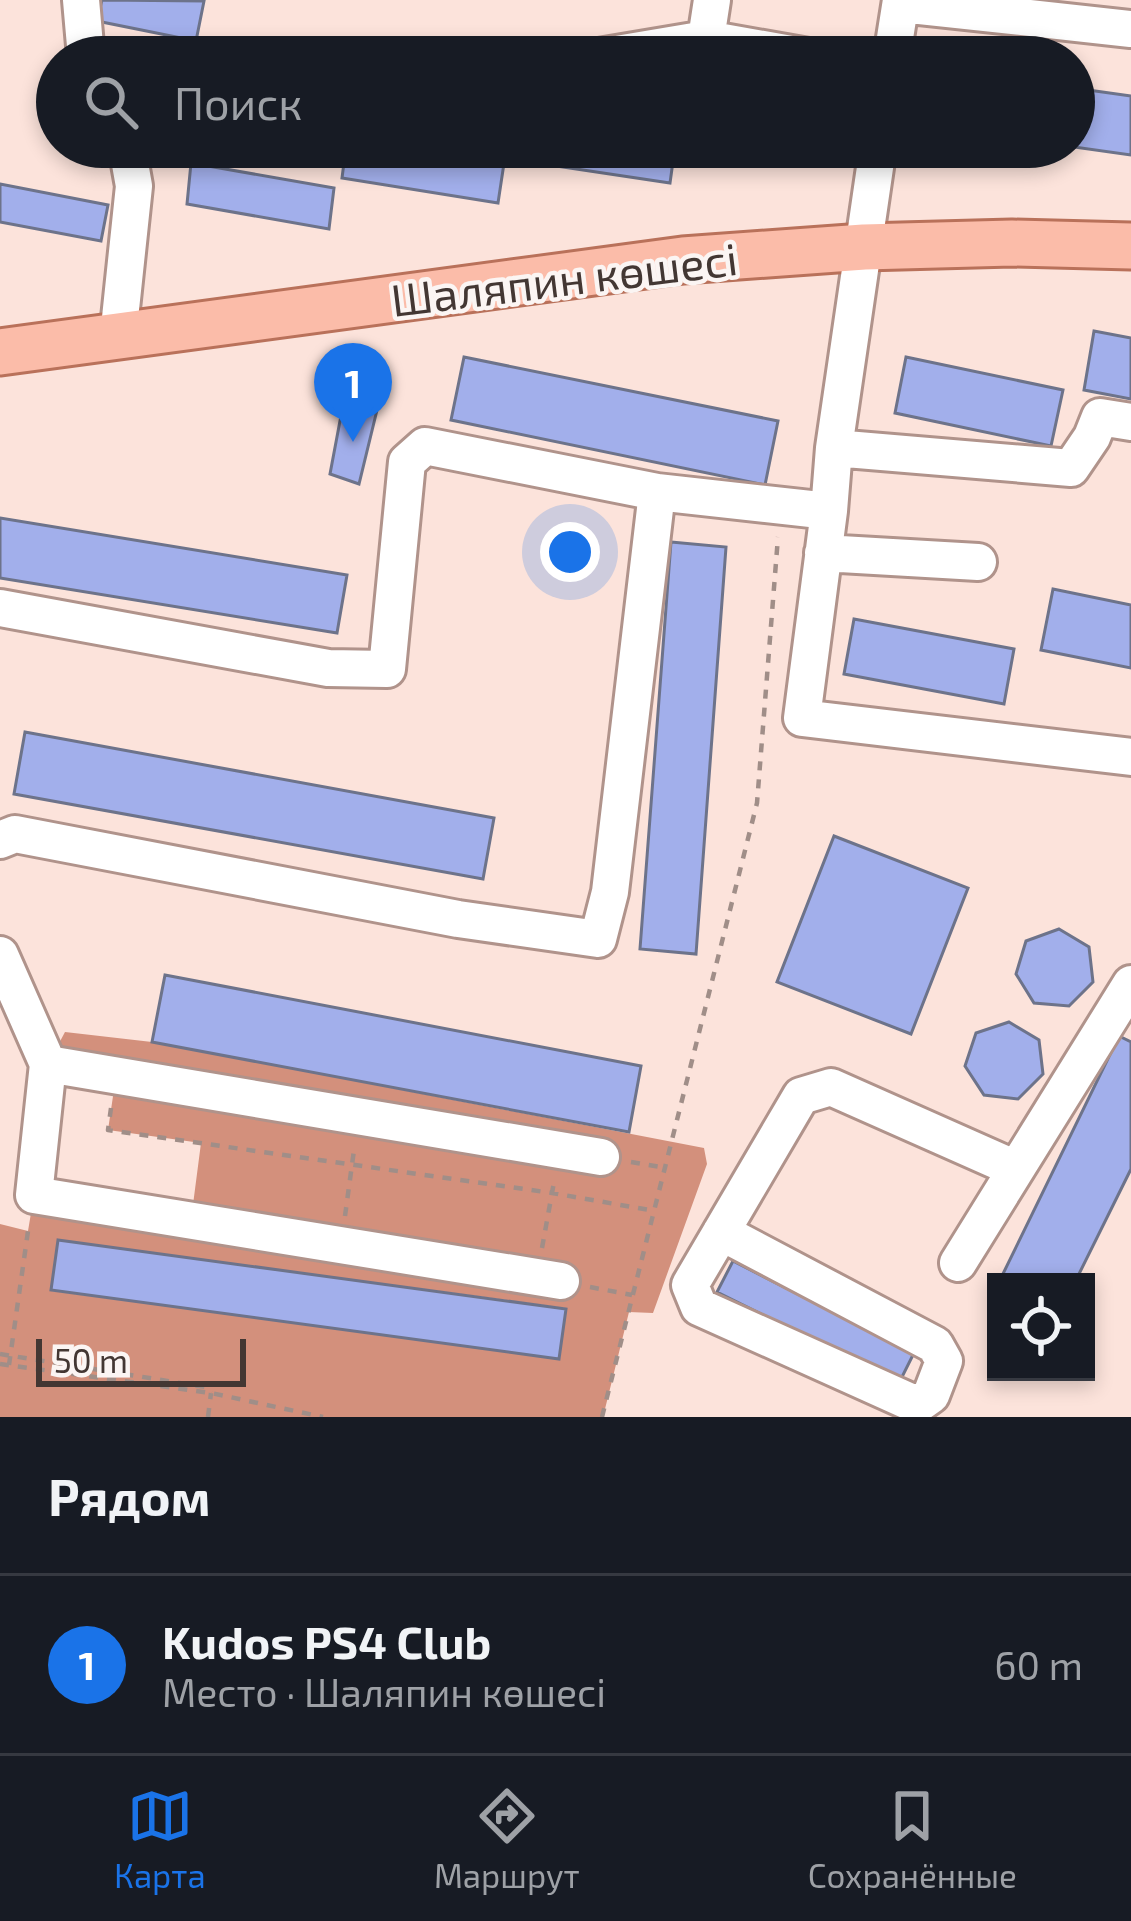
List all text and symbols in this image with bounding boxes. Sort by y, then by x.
search box [36,36,1095,168]
icon: search [78,69,144,135]
text: Поиск [174,75,302,129]
street label: Шаляпин көшесі [388,230,740,326]
pin: 1 [314,343,392,442]
your location [540,522,600,582]
map controls [987,1273,1095,1381]
button: locate [987,1273,1095,1381]
scale bar [36,1333,246,1386]
text: 50 m [54,1340,128,1380]
text: Рядом [48,1465,211,1526]
text: Kudos PS4 Club [162,1614,491,1668]
text: 1 [79,1641,95,1688]
text: 60 m [994,1641,1083,1688]
text: Место · Шаляпин көшесі [162,1668,606,1715]
tab: Карта [114,1783,206,1895]
tab: Маршрут [434,1783,580,1895]
tab: Сохранённые [808,1783,1017,1895]

